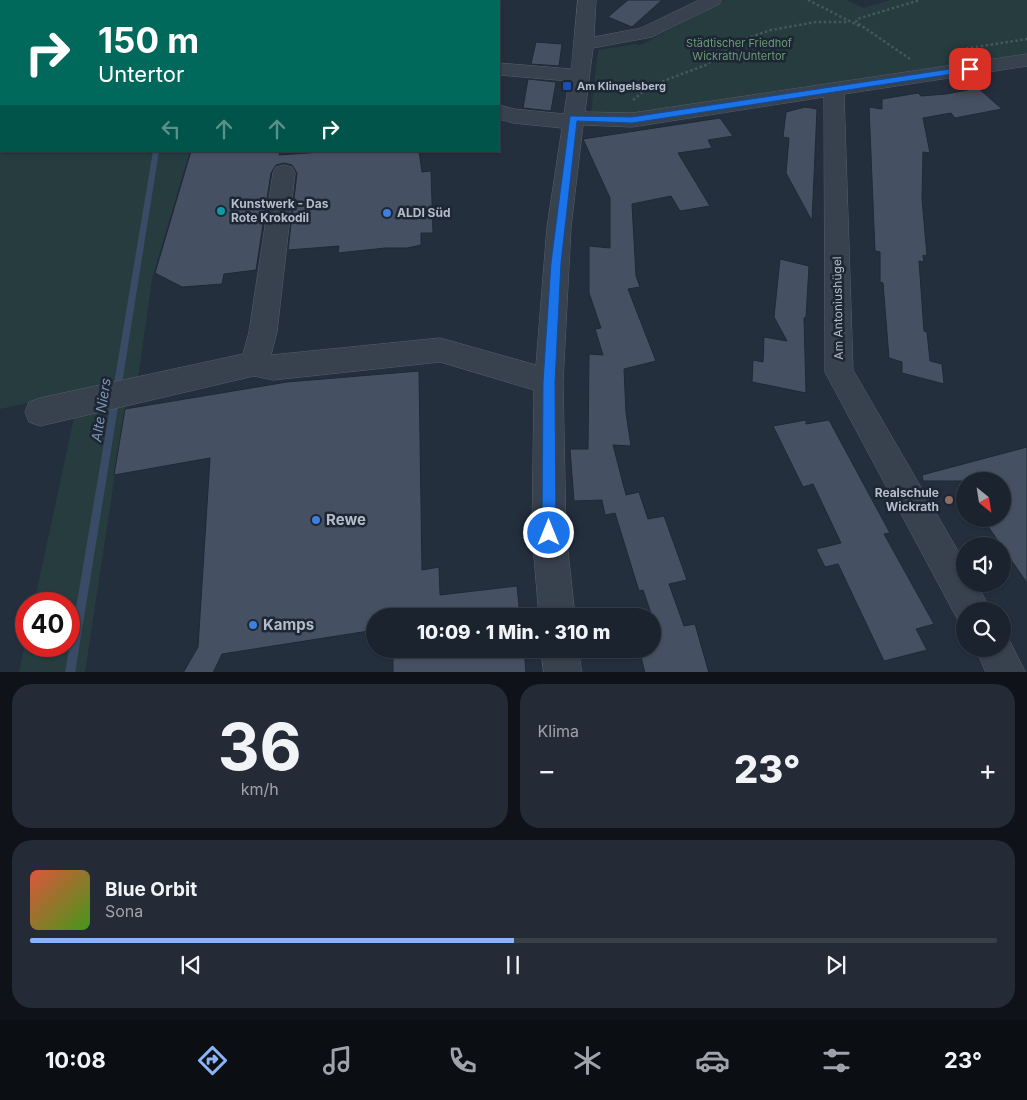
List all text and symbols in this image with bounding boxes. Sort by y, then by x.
text: 150 m [98,19,199,61]
icon: right [15,20,80,85]
park label: Städtischer Friedhof Wickrath/Untertor [686,36,792,63]
pin [949,48,991,90]
icon: arrive [956,55,984,83]
text: Untertor [98,61,184,87]
place label: Am Klingelsberg [577,79,666,93]
marker: Am Klingelsberg [561,80,573,92]
icon: left [157,115,185,143]
icon: ahead [210,115,238,143]
icon: ahead [263,115,291,143]
icon: right [316,115,344,143]
place label: Kunstwerk - Das Rote Krokodil [231,196,329,225]
marker: Kunstwerk - Das Rote Krokodil [215,205,227,217]
place label: ALDI Süd [397,205,451,220]
marker: ALDI Süd [381,207,393,219]
street label: Am Antoniushügel [829,256,846,360]
water label: Alte Niers [87,377,114,444]
north arrow [956,472,1011,528]
map controls [956,472,1011,657]
place label: Realschule Wickrath [875,485,939,514]
marker: Realschule Wickrath [943,494,955,506]
position arrow [522,506,574,558]
place label: Rewe [326,510,366,529]
marker: Rewe [310,514,322,526]
button: sound [956,537,1011,592]
speed limit sign: 40 [15,592,80,657]
button: search [956,602,1011,657]
place label: Kamps [263,615,314,634]
marker: Kamps [247,619,259,631]
text: 10:09 · 1 Min. · 310 m [417,621,610,644]
text: 36 [218,707,302,786]
text: Klima [538,721,579,741]
text: 23° [734,746,801,792]
text: − [538,753,556,787]
text: + [978,753,997,787]
text: km/h [241,779,279,799]
text: Blue Orbit [105,878,197,901]
text: Sona [105,901,143,921]
icon: previous [177,951,205,979]
icon: pause [499,951,527,979]
icon: next [822,951,850,979]
icon: directions [195,1043,230,1078]
icon: music [320,1043,355,1078]
icon: phone [445,1043,480,1078]
icon: climate [570,1043,605,1078]
icon: car [695,1043,730,1078]
icon: filters [819,1043,854,1078]
text: 10:08 [45,1047,106,1073]
text: 23° [944,1047,982,1073]

